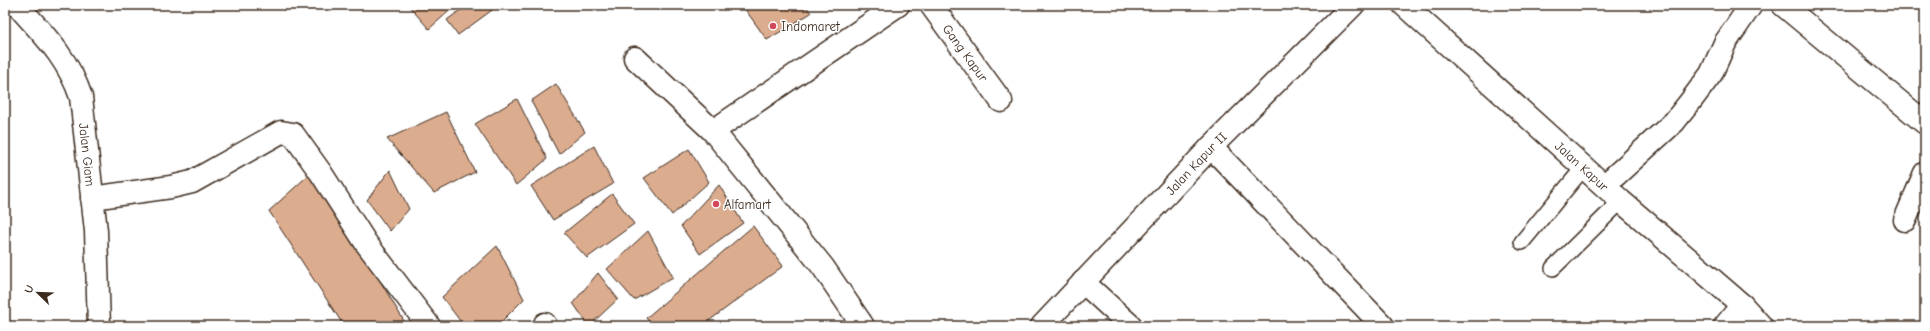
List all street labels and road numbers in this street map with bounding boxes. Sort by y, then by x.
street label: Gang Kapur [940,21,992,85]
street label: Jalan Giam [76,122,98,187]
street label: Jalan Kapur II [1163,129,1230,198]
street label: Jalan Kapur [1552,138,1612,195]

